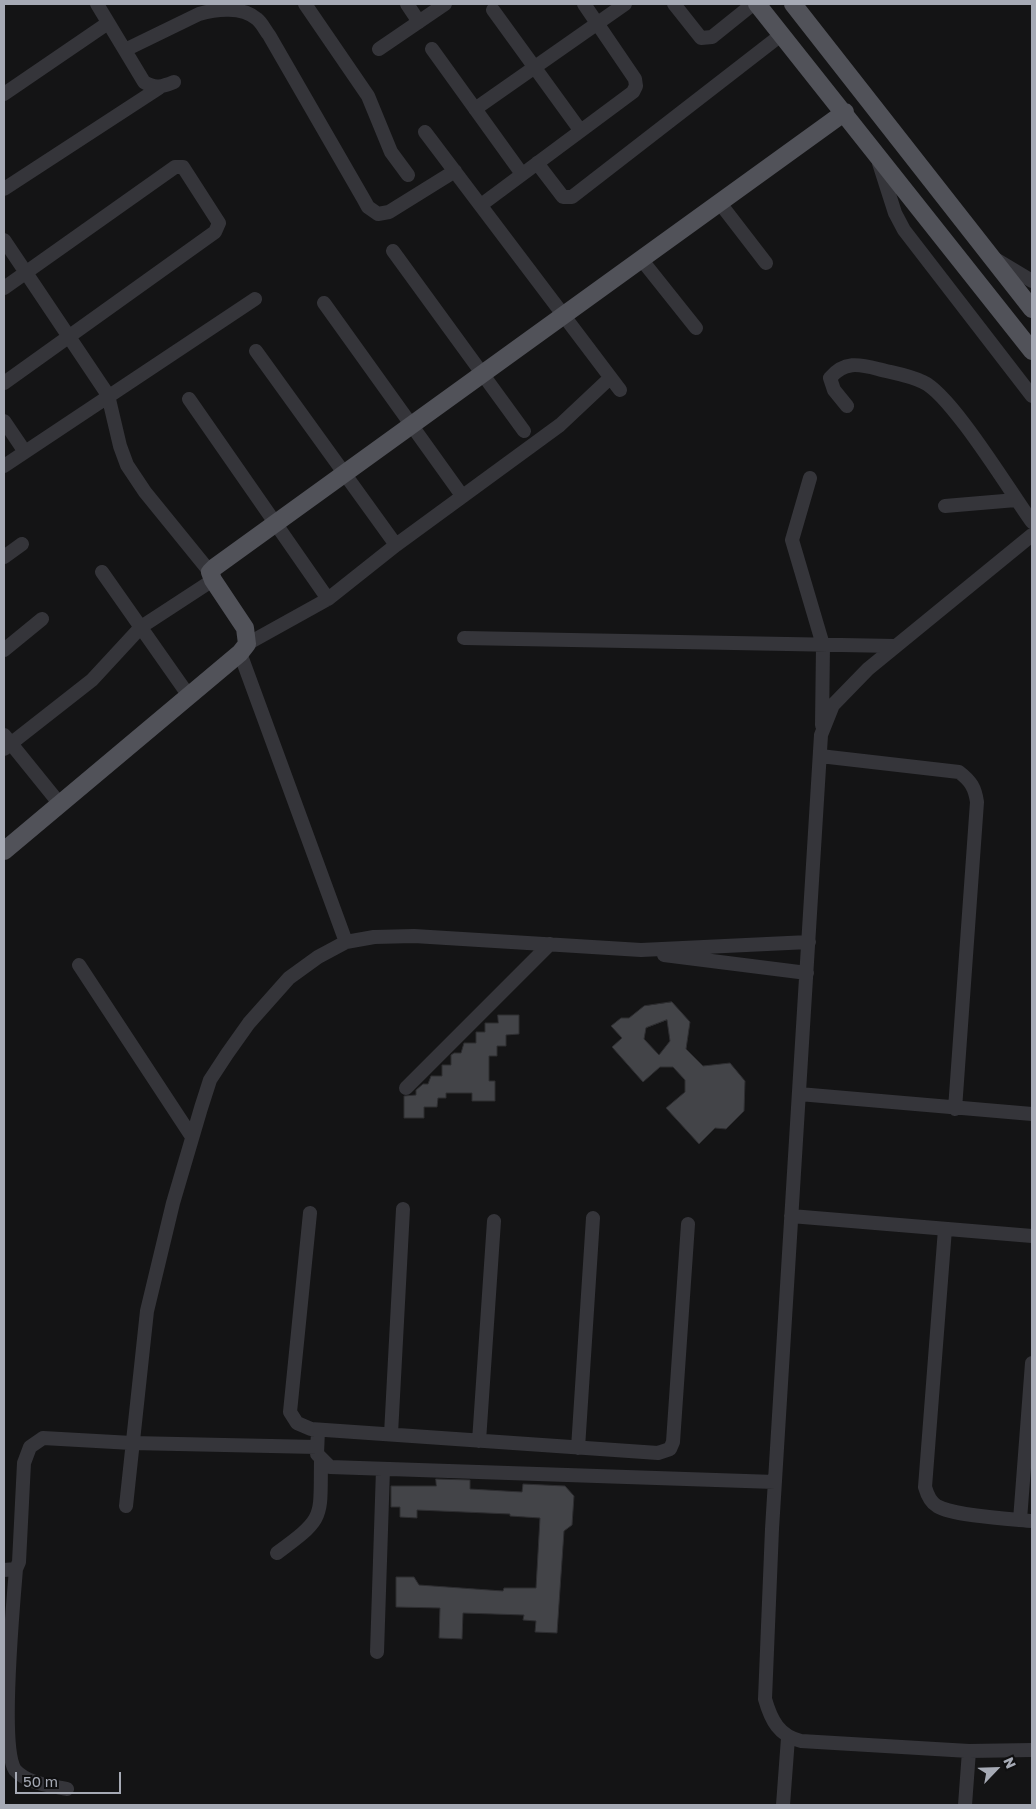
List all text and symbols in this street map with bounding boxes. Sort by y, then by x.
north arrow [971,1744,1021,1794]
text: N [1000,1754,1020,1771]
scale bar [18,1762,124,1794]
text: 50 m [23,1772,58,1790]

